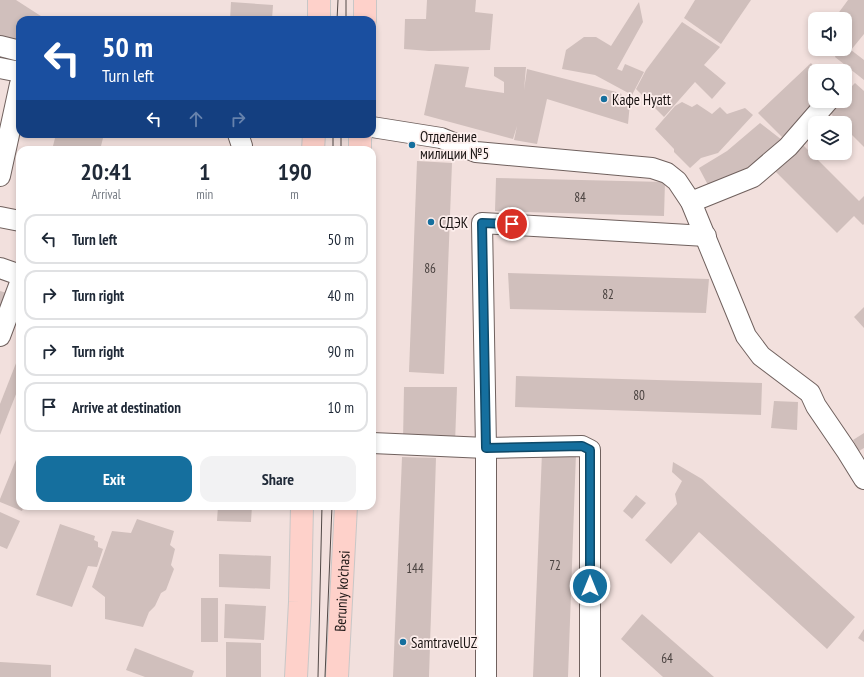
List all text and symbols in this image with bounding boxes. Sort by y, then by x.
map controls [808,12,852,160]
button: sound [808,12,852,56]
text: 50 m [102,28,153,65]
icon: left [36,32,88,84]
text: Turn left [102,64,154,87]
button: search [808,64,852,108]
place label: Кафе Hyatt [612,90,671,109]
marker: Кафе Hyatt [599,94,609,104]
icon: left [143,108,165,130]
icon: ahead [185,108,207,130]
icon: right [227,108,249,130]
button: layers [808,116,852,160]
place label: Отделение милиции №5 [420,127,489,163]
marker: Отделение милиции №5 [407,140,417,150]
text: 20:41 [80,156,132,187]
text: 1 [199,156,210,187]
text: 190 [277,156,312,187]
text: Arrival [91,186,121,203]
text: min [196,186,213,203]
text: m [290,186,299,203]
house number: 84 [574,189,586,206]
pin [495,207,529,241]
place label: СДЭК [439,213,469,232]
icon: arrive [501,213,523,235]
marker: СДЭК [426,217,436,227]
icon: left [38,228,60,250]
text: Turn left [72,230,117,249]
text: 50 m [328,230,354,249]
house number: 86 [424,260,436,277]
icon: right [38,284,60,306]
text: Turn right [72,286,124,305]
text: 40 m [328,286,354,305]
house number: 82 [602,286,614,303]
icon: right [38,340,60,362]
text: Turn right [72,342,124,361]
text: 90 m [328,342,354,361]
house number: 80 [633,387,645,404]
icon: arrive [38,396,60,418]
text: Arrive at destination [72,398,181,417]
text: 10 m [328,398,354,417]
button: Exit [36,456,192,502]
button: Share [200,456,356,502]
street label: Beruniy ko'chasi [330,550,353,632]
house number: 72 [549,557,561,574]
house number: 144 [406,560,424,577]
position arrow [569,565,611,607]
place label: SamtravelUZ [411,633,478,652]
marker: SamtravelUZ [398,637,408,647]
house number: 64 [661,650,673,667]

